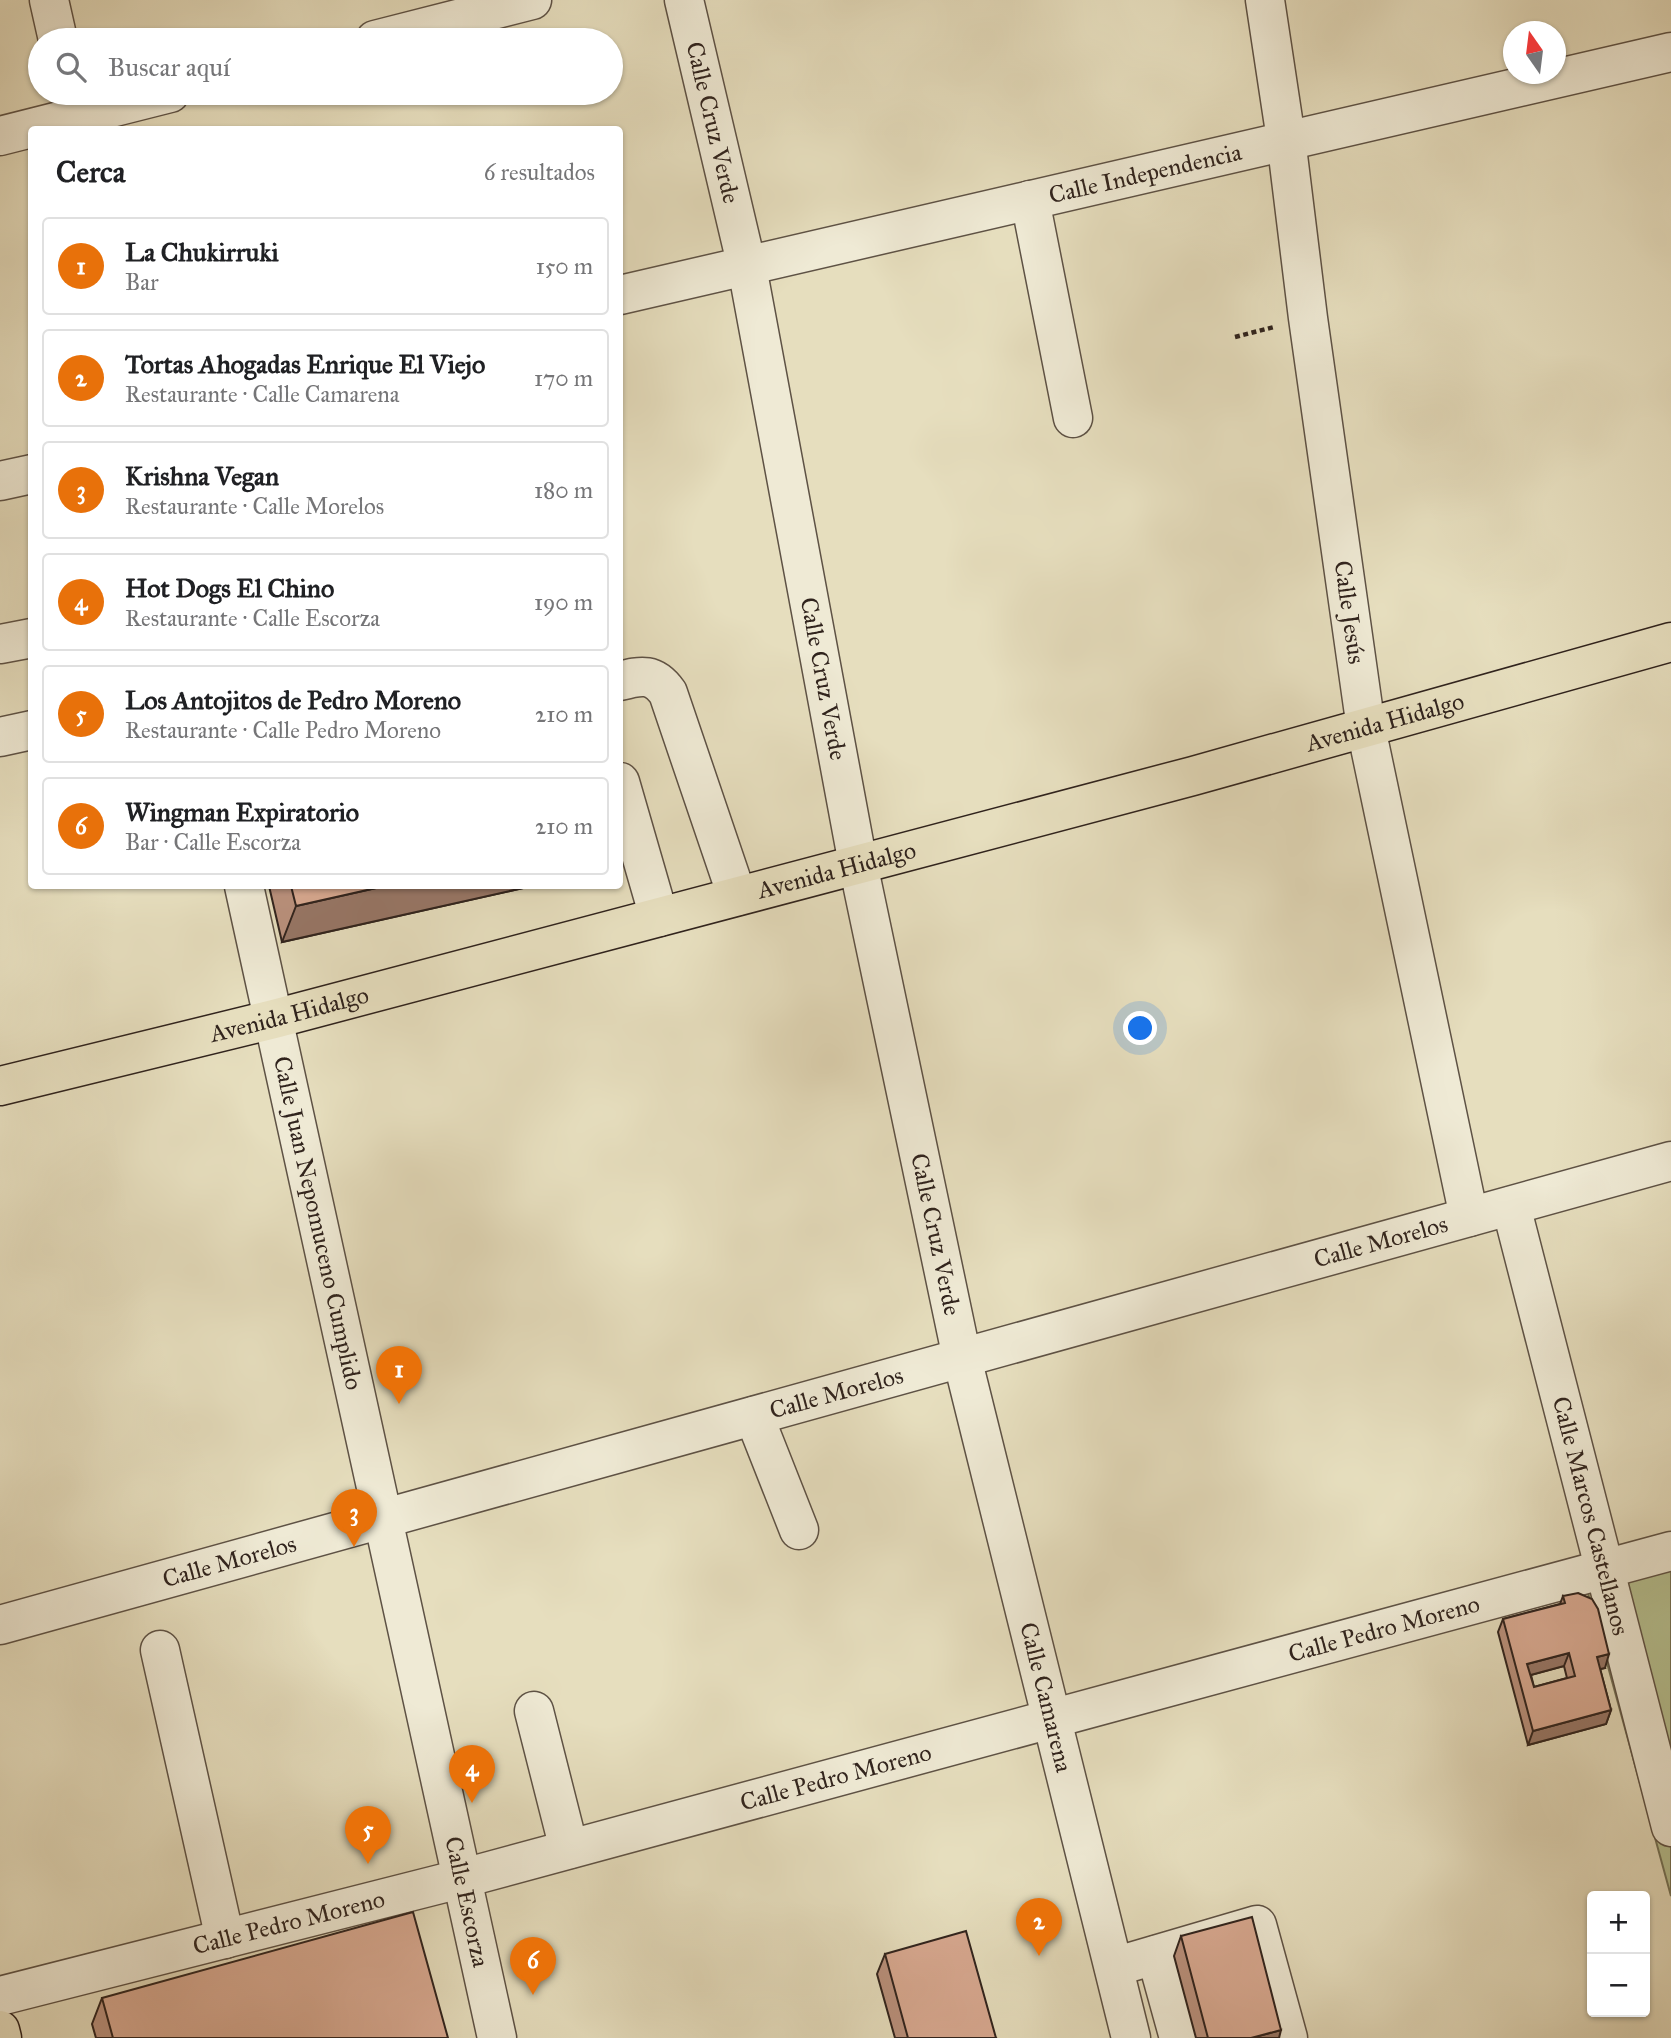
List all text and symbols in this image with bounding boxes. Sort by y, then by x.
north arrow [1503,21,1566,84]
search box [28,28,623,105]
street label: Calle Cruz Verde [679,39,746,206]
icon: search [52,48,90,86]
text: Buscar aquí [108,51,230,83]
street label: Calle Independencia [1046,137,1245,210]
text: Cerca [56,154,125,190]
text: 6 resultados [484,158,595,186]
text: La Chukirruki [125,236,279,268]
text: 1 [76,252,86,280]
text: 150 m [536,252,593,280]
text: Bar [125,268,159,296]
text: Tortas Ahogadas Enrique El Viejo [125,348,485,380]
text: 2 [75,364,87,392]
text: 170 m [534,364,593,392]
text: Restaurante · Calle Camarena [125,380,399,408]
text: Krishna Vegan [125,460,279,492]
text: 3 [76,476,86,504]
text: 180 m [534,476,593,504]
text: Restaurante · Calle Morelos [125,492,384,520]
street label: Calle Jesús [1327,558,1372,666]
text: Hot Dogs El Chino [125,572,334,604]
text: 4 [75,588,87,616]
text: 190 m [534,588,593,616]
street label: Calle Cruz Verde [794,595,853,763]
text: Restaurante · Calle Escorza [125,604,380,632]
text: Los Antojitos de Pedro Moreno [125,684,461,716]
street label: Avenida Hidalgo [1302,686,1467,759]
text: 5 [76,700,86,728]
text: 210 m [535,700,593,728]
text: Restaurante · Calle Pedro Moreno [125,716,441,744]
text: Wingman Expiratorio [125,796,359,828]
text: 6 [75,812,87,840]
text: 210 m [535,812,593,840]
text: Bar · Calle Escorza [125,828,301,856]
street label: Avenida Hidalgo [753,835,919,906]
street label: Avenida Hidalgo [206,980,372,1049]
your location [1123,1011,1157,1045]
street label: Calle Juan Nepomuceno Cumplido [267,1053,369,1393]
street label: Calle Cruz Verde [904,1150,968,1318]
street label: Calle Morelos [1310,1209,1451,1274]
pin: 1 [376,1346,422,1404]
street label: Calle Morelos [766,1360,907,1426]
street label: Calle Marcos Castellanos [1546,1393,1636,1639]
pin: 3 [331,1489,377,1547]
street label: Calle Morelos [159,1528,300,1594]
street label: Calle Pedro Moreno [1285,1589,1483,1669]
street label: Calle Camarena [1013,1619,1080,1776]
street label: Calle Pedro Moreno [737,1737,935,1817]
pin: 4 [449,1745,495,1803]
pin: 5 [345,1806,391,1864]
street label: Calle Escorza [438,1834,496,1971]
street label: Calle Pedro Moreno [190,1884,388,1961]
map controls [1587,1891,1650,2017]
button: + [1587,1891,1650,1954]
pin: 2 [1016,1898,1062,1956]
pin: 6 [510,1937,556,1995]
button: − [1587,1954,1650,2017]

